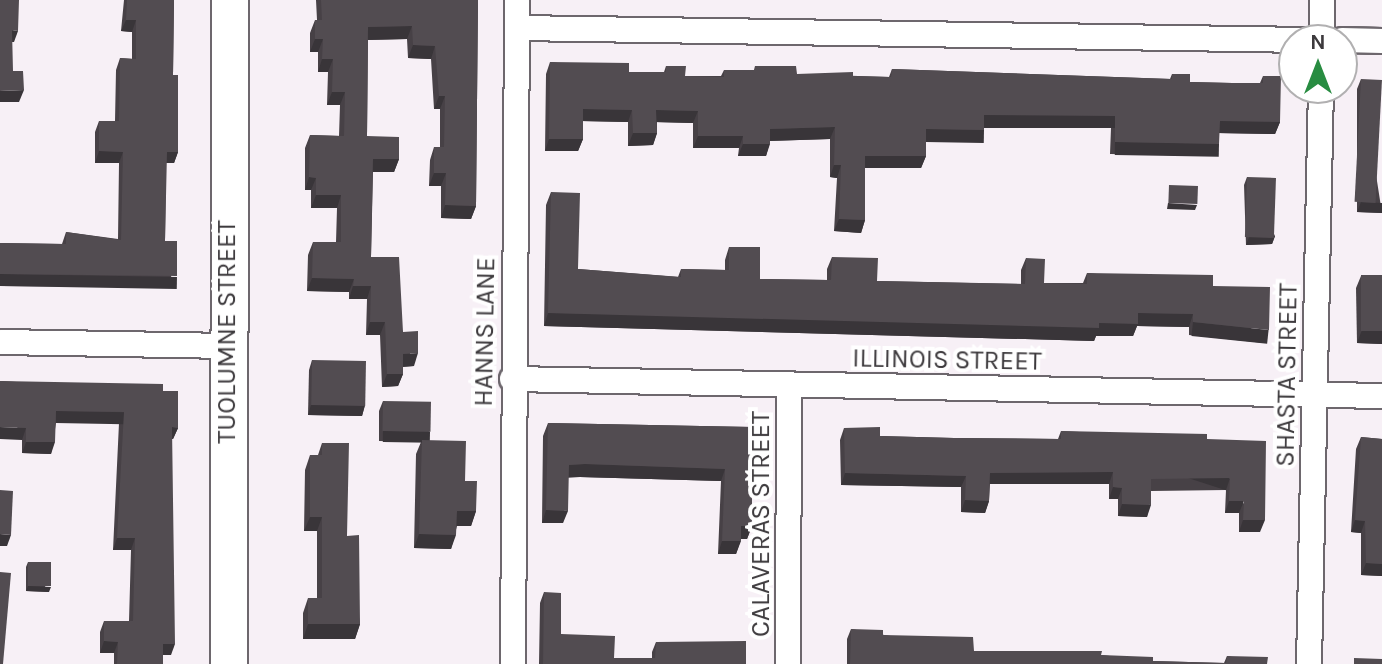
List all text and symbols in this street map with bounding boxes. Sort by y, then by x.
north arrow [1278,24,1358,104]
text: N [1310,29,1326,55]
street label: TUOLUMNE STREET [211,220,243,444]
street label: HANNS LANE [468,257,502,407]
street label: SHASTA STREET [1270,283,1304,467]
street label: ILLINOIS STREET [852,343,1042,377]
street label: CALAVERAS STREET [745,411,777,637]

